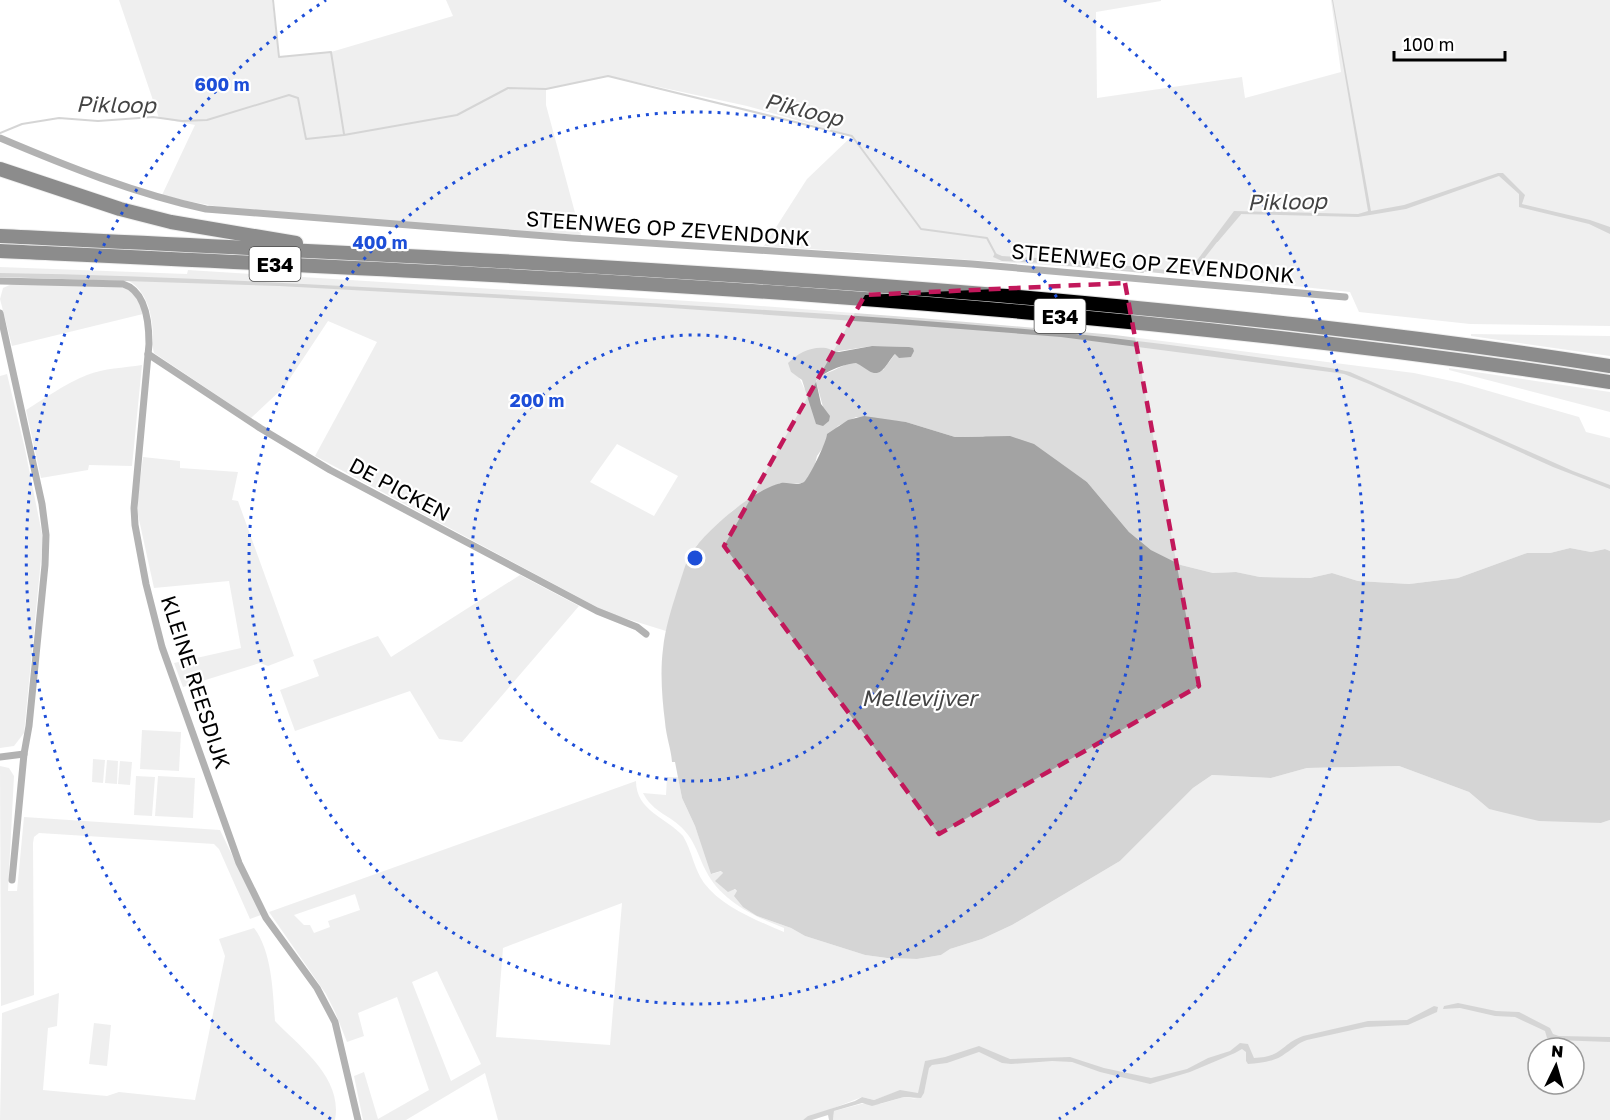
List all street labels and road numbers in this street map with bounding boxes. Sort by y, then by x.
street label: STEENWEG OP ZEVENDONK [525,205,811,251]
street label: STEENWEG OP ZEVENDONK [1010,238,1296,288]
road number: E34 [250,247,300,281]
road number: E34 [1034,299,1086,333]
street label: DE PICKEN [345,452,455,526]
street label: KLEINE REESDIJK [156,592,236,772]

